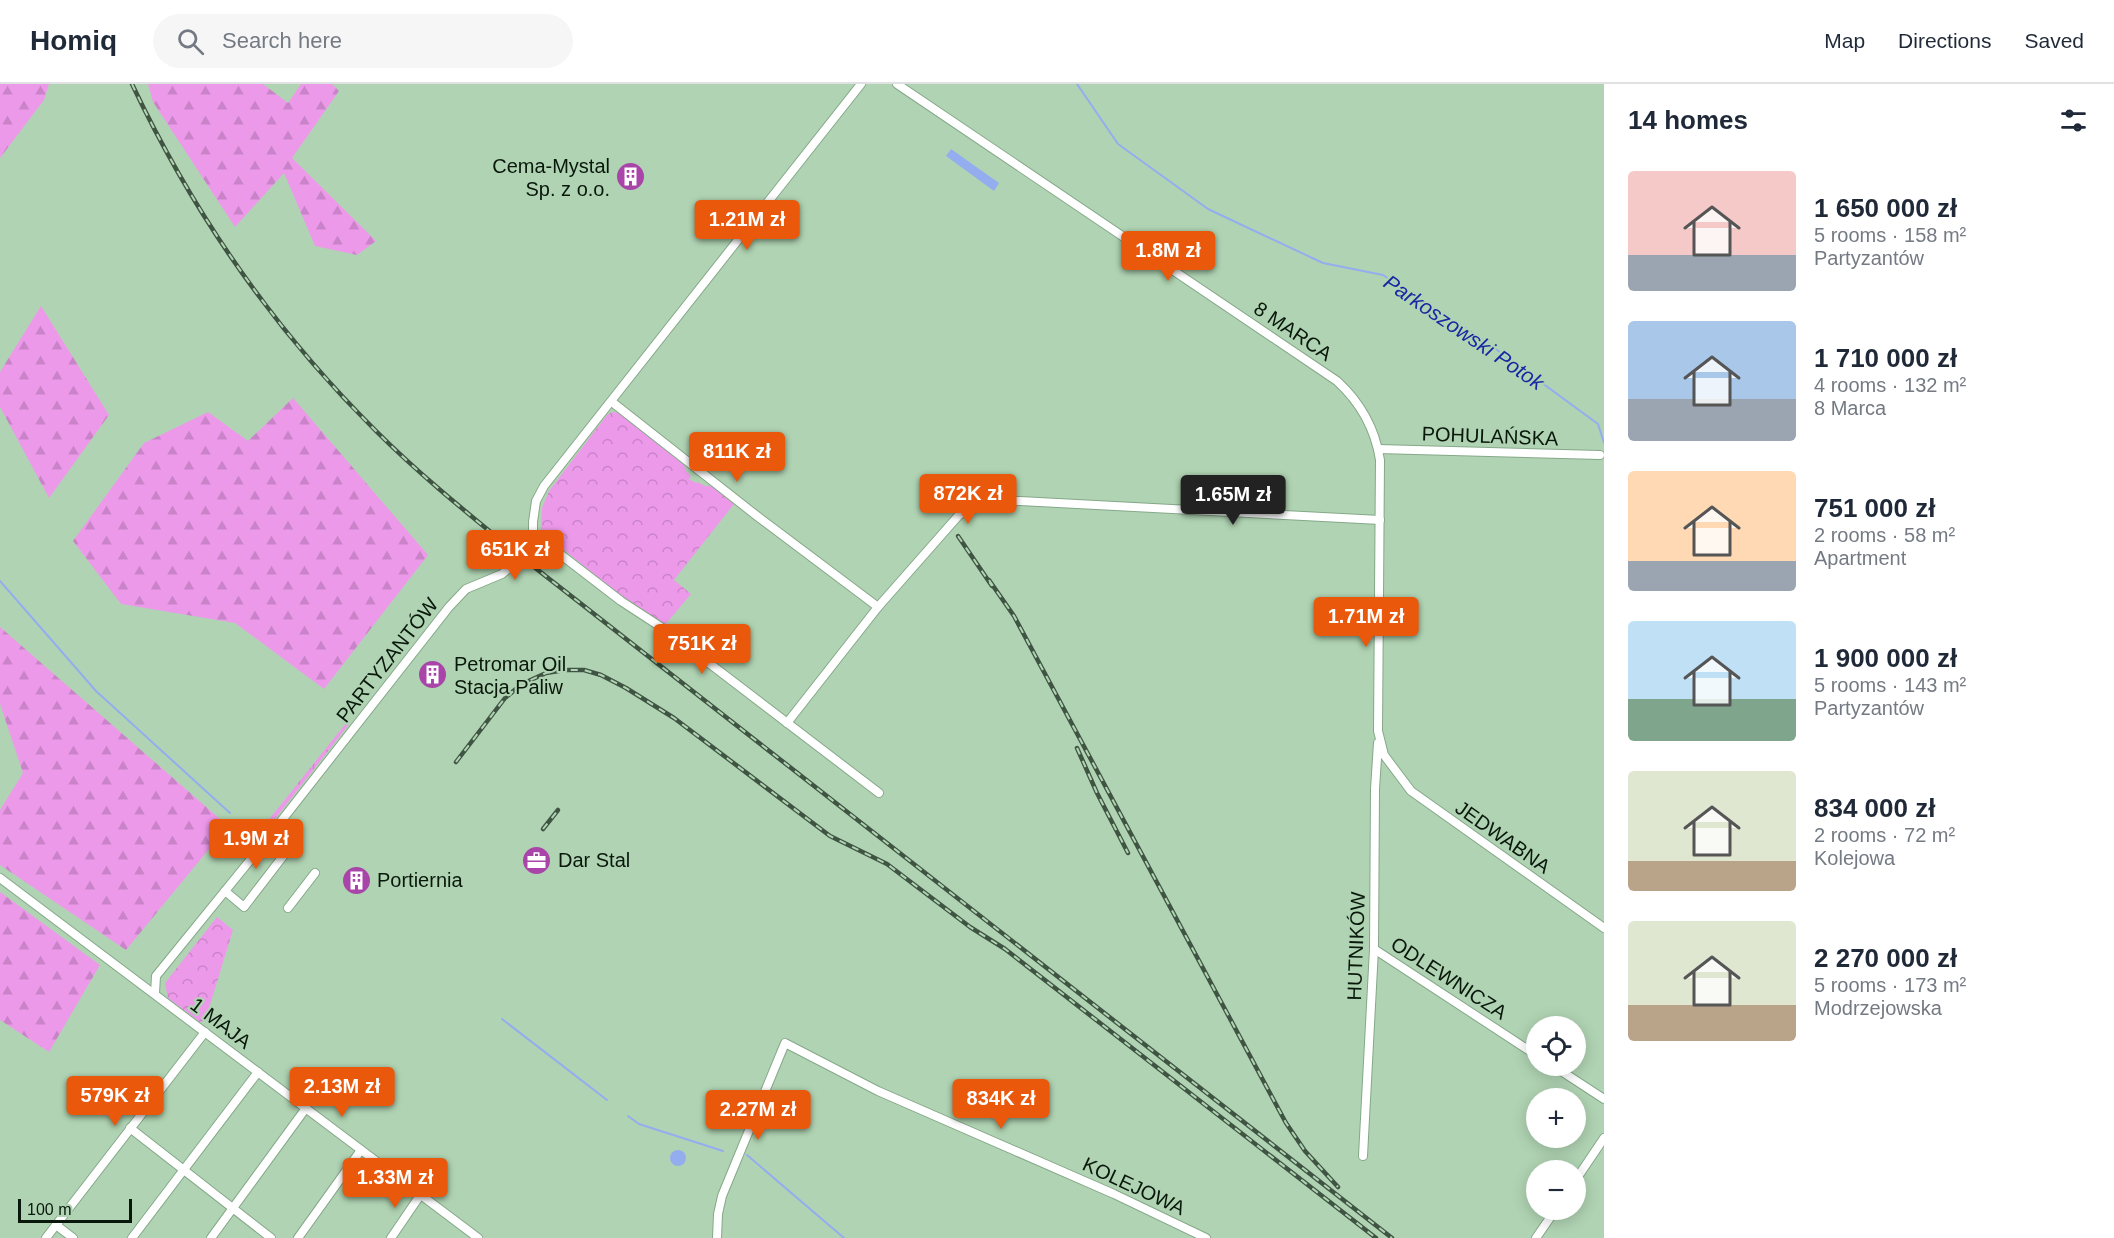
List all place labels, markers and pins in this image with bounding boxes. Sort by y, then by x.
place label: Cema-Mystal Sp. z o.o. [492,155,610,200]
building icon: Cema-Mystal Sp. z o.o. [615,161,647,193]
pin: 1.21M zł [685,200,809,251]
pin: 1.8M zł [1113,231,1223,282]
pin: 811K zł [682,432,792,483]
pin: 872K zł [913,474,1023,525]
pin: 1.65M zł [1171,475,1295,526]
pin: 651K zł [460,530,570,581]
pin: 1.71M zł [1304,597,1428,648]
pin: 751K zł [647,624,757,675]
place label: Petromar Oil Stacja Paliw [454,653,566,698]
building icon: Petromar Oil Stacja Paliw [417,659,449,691]
pin: 1.9M zł [201,819,311,870]
office icon: Dar Stal [521,844,553,876]
place label: Dar Stal [558,849,630,871]
building icon: Portiernia [340,864,372,896]
place label: Portiernia [377,869,463,891]
pin: 2.13M zł [280,1067,404,1118]
pin: 579K zł [60,1076,170,1127]
pin: 834K zł [946,1079,1056,1130]
pin: 2.27M zł [696,1090,820,1141]
pin: 1.33M zł [333,1158,457,1209]

